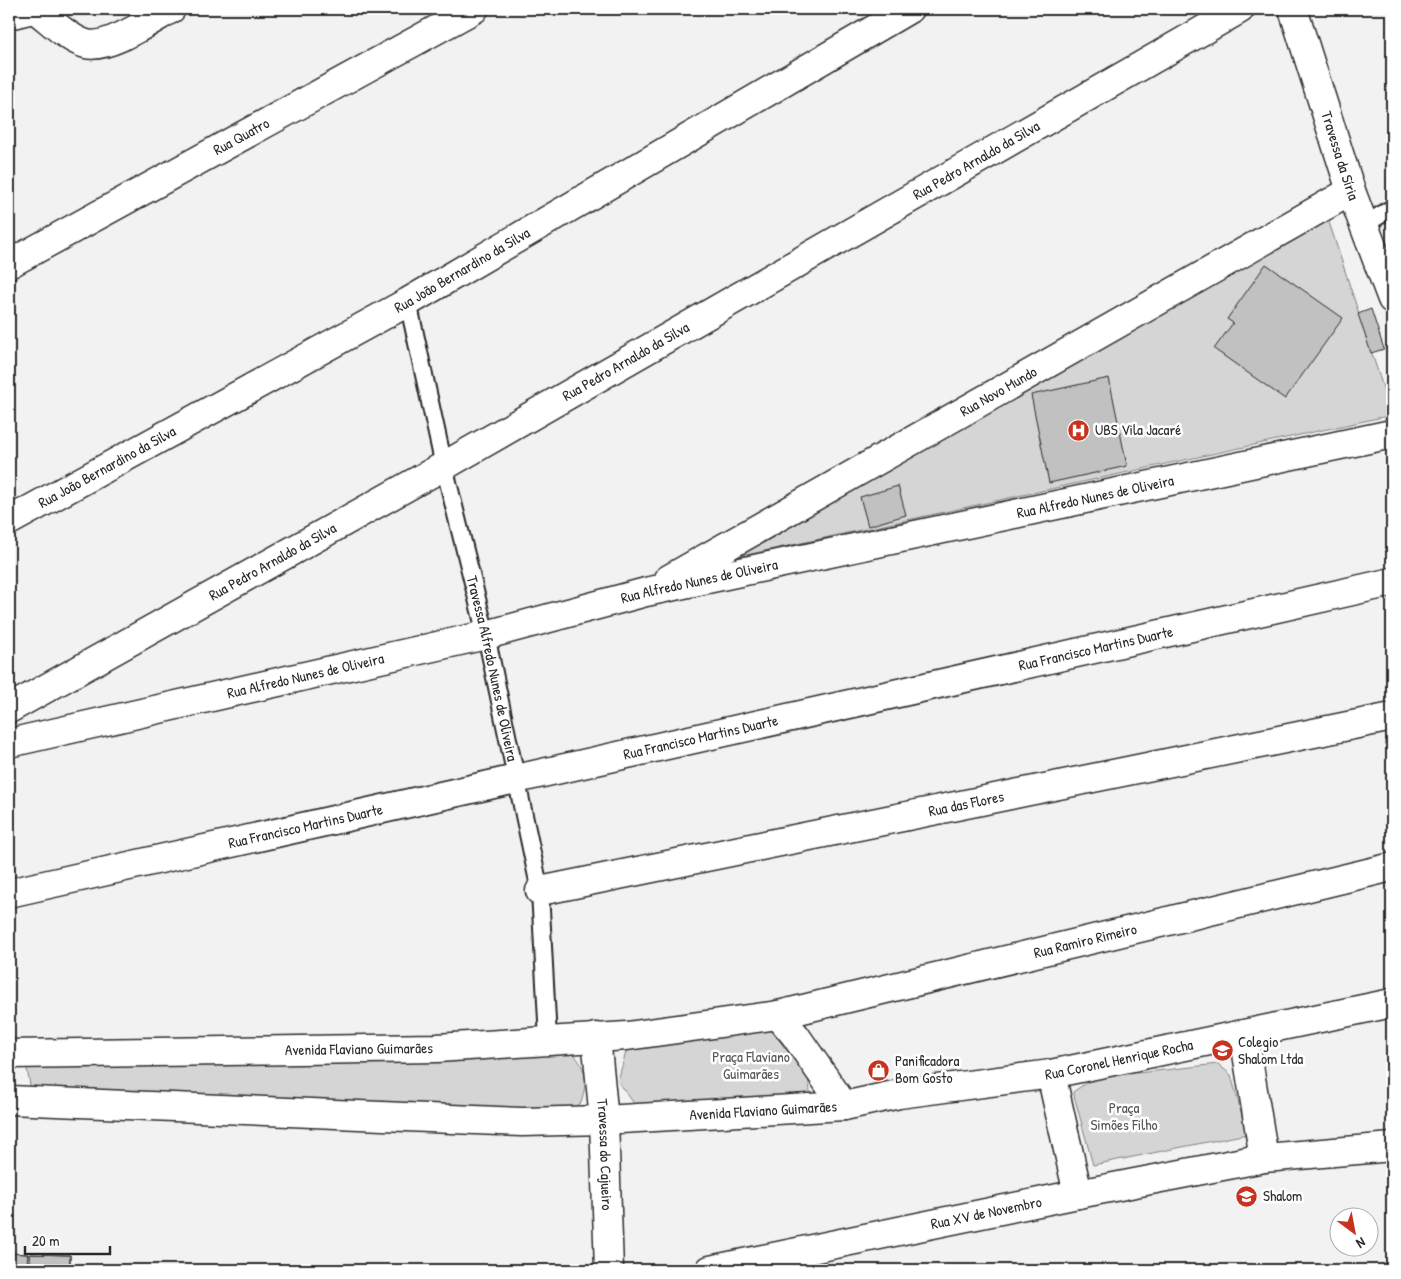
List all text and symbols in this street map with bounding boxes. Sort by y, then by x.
street label: Travessa da Síria [1316,109,1365,203]
street label: Rua Quatro [209,112,273,160]
street label: Rua Pedro Arnaldo da Silva [909,115,1043,205]
street label: Rua João Bernardino da Silva [390,222,534,318]
street label: Rua Pedro Arnaldo da Silva [558,316,693,406]
street label: Rua Novo Mundo [956,361,1040,421]
hospital icon: UBS Vila Jacaré [1067,418,1091,442]
place label: UBS Vila Jacaré [1095,419,1181,440]
street label: Rua João Bernardino da Silva [34,420,180,513]
street label: Rua Alfredo Nunes de Oliveira [1015,469,1176,523]
street label: Rua Pedro Arnaldo da Silva [205,517,340,605]
street label: Rua Alfredo Nunes de Oliveira [618,553,780,608]
street label: Travessa Alfredo Nunes de Oliveira [462,573,523,763]
street label: Rua Francisco Martins Duarte [1016,621,1175,676]
street label: Rua Alfredo Nunes de Oliveira [225,647,386,703]
street label: Rua Francisco Martins Duarte [621,709,780,765]
street label: Rua das Flores [927,785,1006,821]
street label: Rua Francisco Martins Duarte [226,798,385,853]
street label: Rua Ramiro Rimeiro [1031,918,1139,963]
place label: Colegio Shalom Ltda [1238,1031,1303,1069]
street label: Rua Coronel Henrique Rocha [1044,1034,1195,1085]
street label: Avenida Flaviano Guimarães [285,1037,433,1060]
school or university icon: Colegio Shalom Ltda [1210,1039,1234,1063]
park label: Praça Flaviano Guimarães [712,1046,790,1084]
place label: Panificadora Bom Gosto [895,1050,960,1088]
shop icon: Panificadora Bom Gosto [867,1058,891,1082]
street label: Avenida Flaviano Guimarães [689,1095,838,1125]
park label: Praça Simões Filho [1090,1097,1158,1135]
street label: Travessa do Cajueiro [592,1098,618,1211]
school or university icon: Shalom [1235,1184,1259,1208]
place label: Shalom [1263,1185,1302,1206]
street label: Rua XV de Novembro [929,1191,1043,1234]
north arrow [1328,1206,1378,1256]
scale bar [25,1224,110,1256]
text: 20 m [32,1230,59,1251]
text: N [1352,1233,1369,1254]

